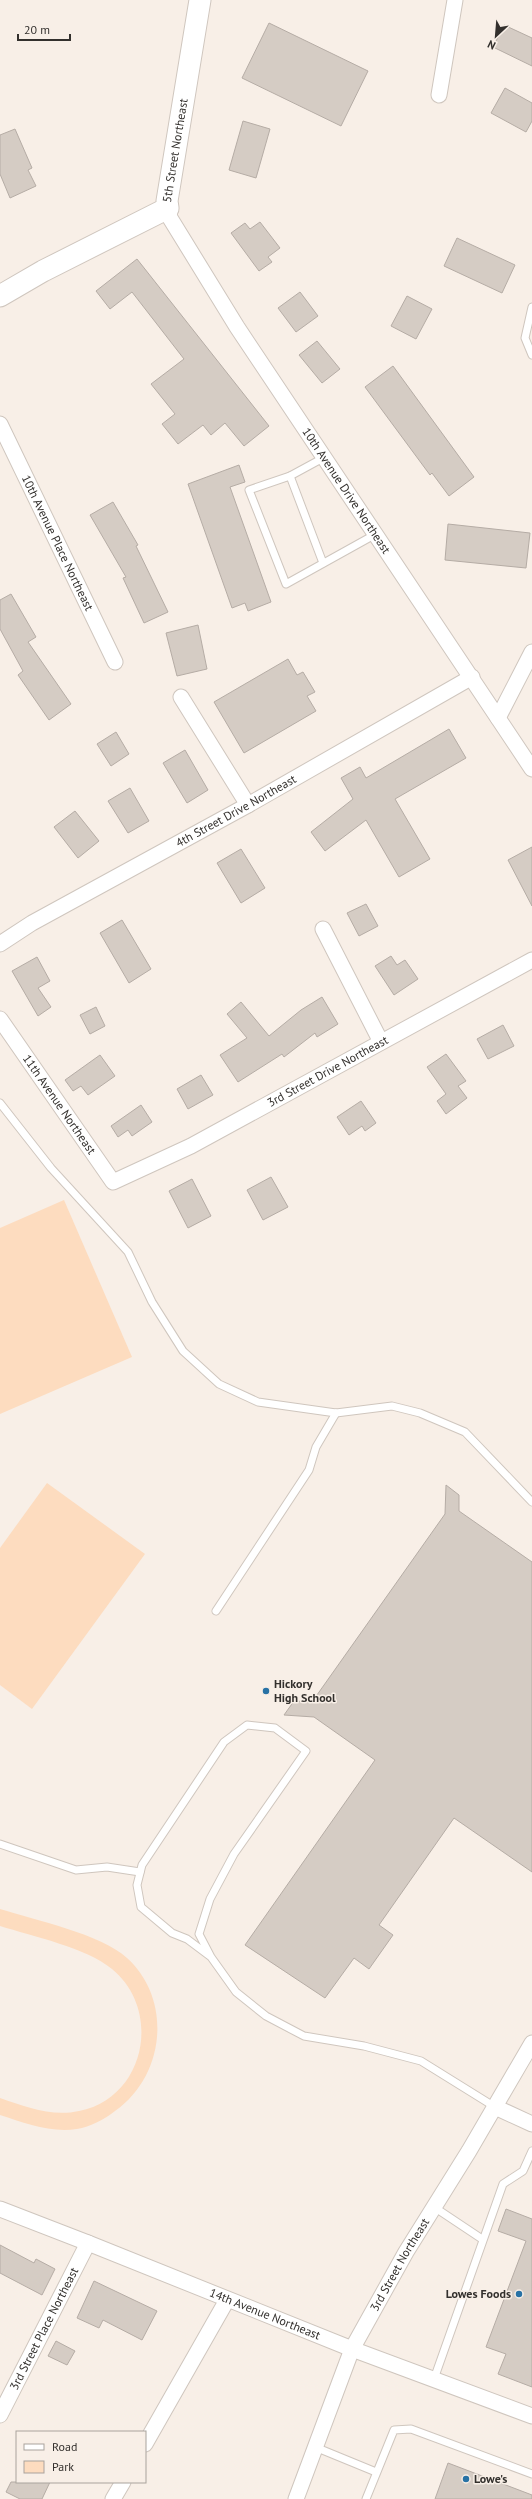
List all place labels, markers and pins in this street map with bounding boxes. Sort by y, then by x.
place label: Hickory High School [274,1676,336,1705]
marker: Hickory High School [261,1686,271,1696]
place label: Lowes Foods [446,2286,511,2301]
marker: Lowes Foods [514,2289,524,2299]
place label: Lowe's [474,2471,507,2486]
marker: Lowe's [461,2474,471,2484]

